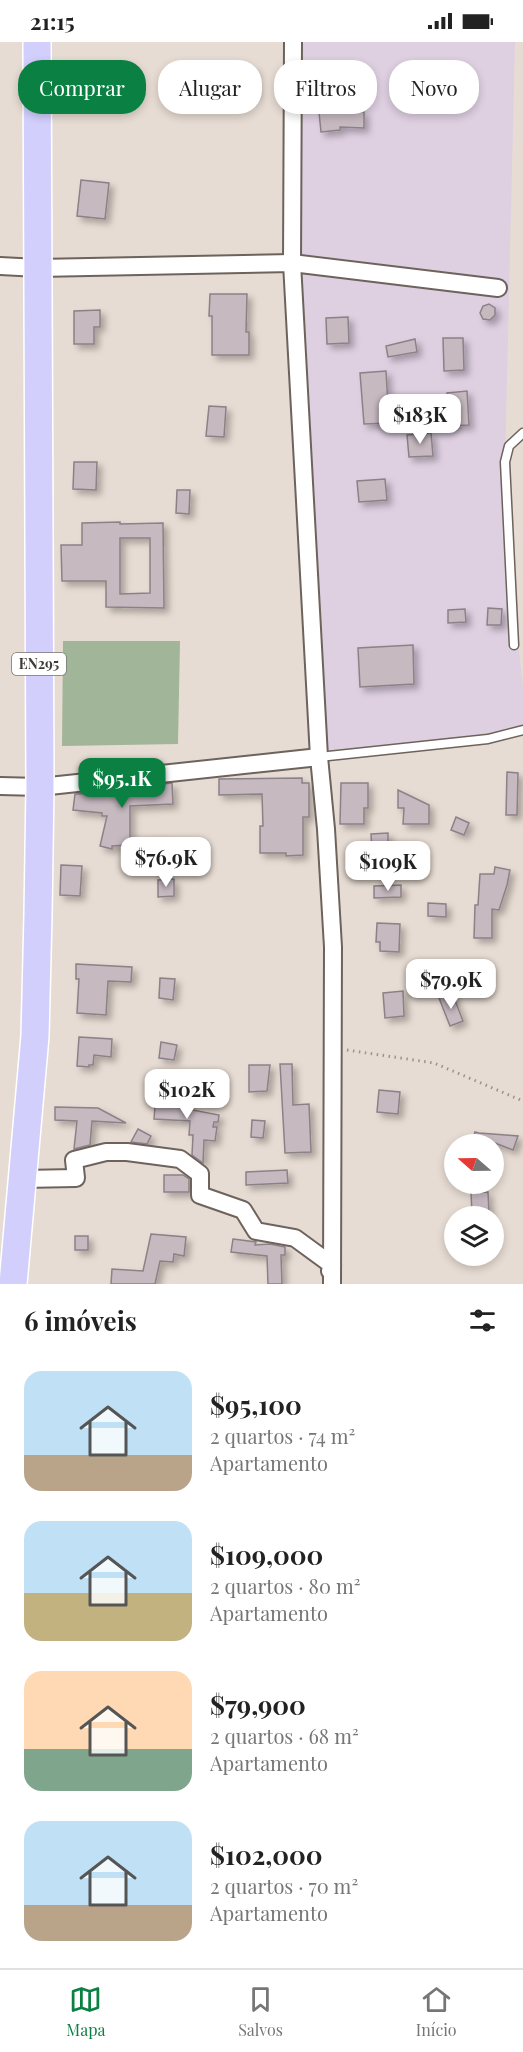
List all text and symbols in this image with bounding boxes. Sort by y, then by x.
text: 21:15 [30,6,75,36]
chip: Comprar [18,60,146,114]
chip: Alugar [158,60,262,114]
chip: Filtros [274,60,377,114]
chip: Novo [389,60,479,114]
pin: $183K [378,394,462,445]
text: $183K [393,400,447,427]
road number: EN295 [12,653,66,675]
pin: $95.1K [73,758,171,809]
text: $95.1K [92,764,152,791]
pin: $76.9K [117,837,215,888]
pin: $109K [346,841,430,892]
text: $76.9K [135,843,197,870]
text: $109K [359,847,417,874]
pin: $79.9K [402,959,500,1010]
text: $79.9K [420,965,482,992]
pin: $102K [145,1069,229,1120]
text: $102K [159,1075,215,1102]
north arrow [444,1134,504,1194]
map controls [444,1134,504,1266]
button: layers [444,1206,504,1266]
text: 6 imóveis [24,1303,137,1338]
icon: filters [466,1304,499,1337]
text: $95,100 [210,1387,302,1422]
icon: home [72,1395,144,1467]
text: 2 quartos · 74 m² [210,1422,355,1449]
text: Apartamento [210,1449,328,1476]
text: $109,000 [210,1537,323,1572]
icon: home [72,1545,144,1617]
text: 2 quartos · 80 m² [210,1572,360,1599]
text: Apartamento [210,1599,328,1626]
text: $79,900 [210,1687,306,1722]
icon: home [72,1695,144,1767]
text: 2 quartos · 68 m² [210,1722,359,1749]
text: Apartamento [210,1749,328,1776]
text: $102,000 [210,1837,323,1872]
icon: home [72,1845,144,1917]
text: 2 quartos · 70 m² [210,1872,358,1899]
text: Apartamento [210,1899,328,1926]
tab: Mapa [66,1983,105,2040]
tab: Salvos [238,1983,283,2040]
tab: Início [416,1983,457,2040]

